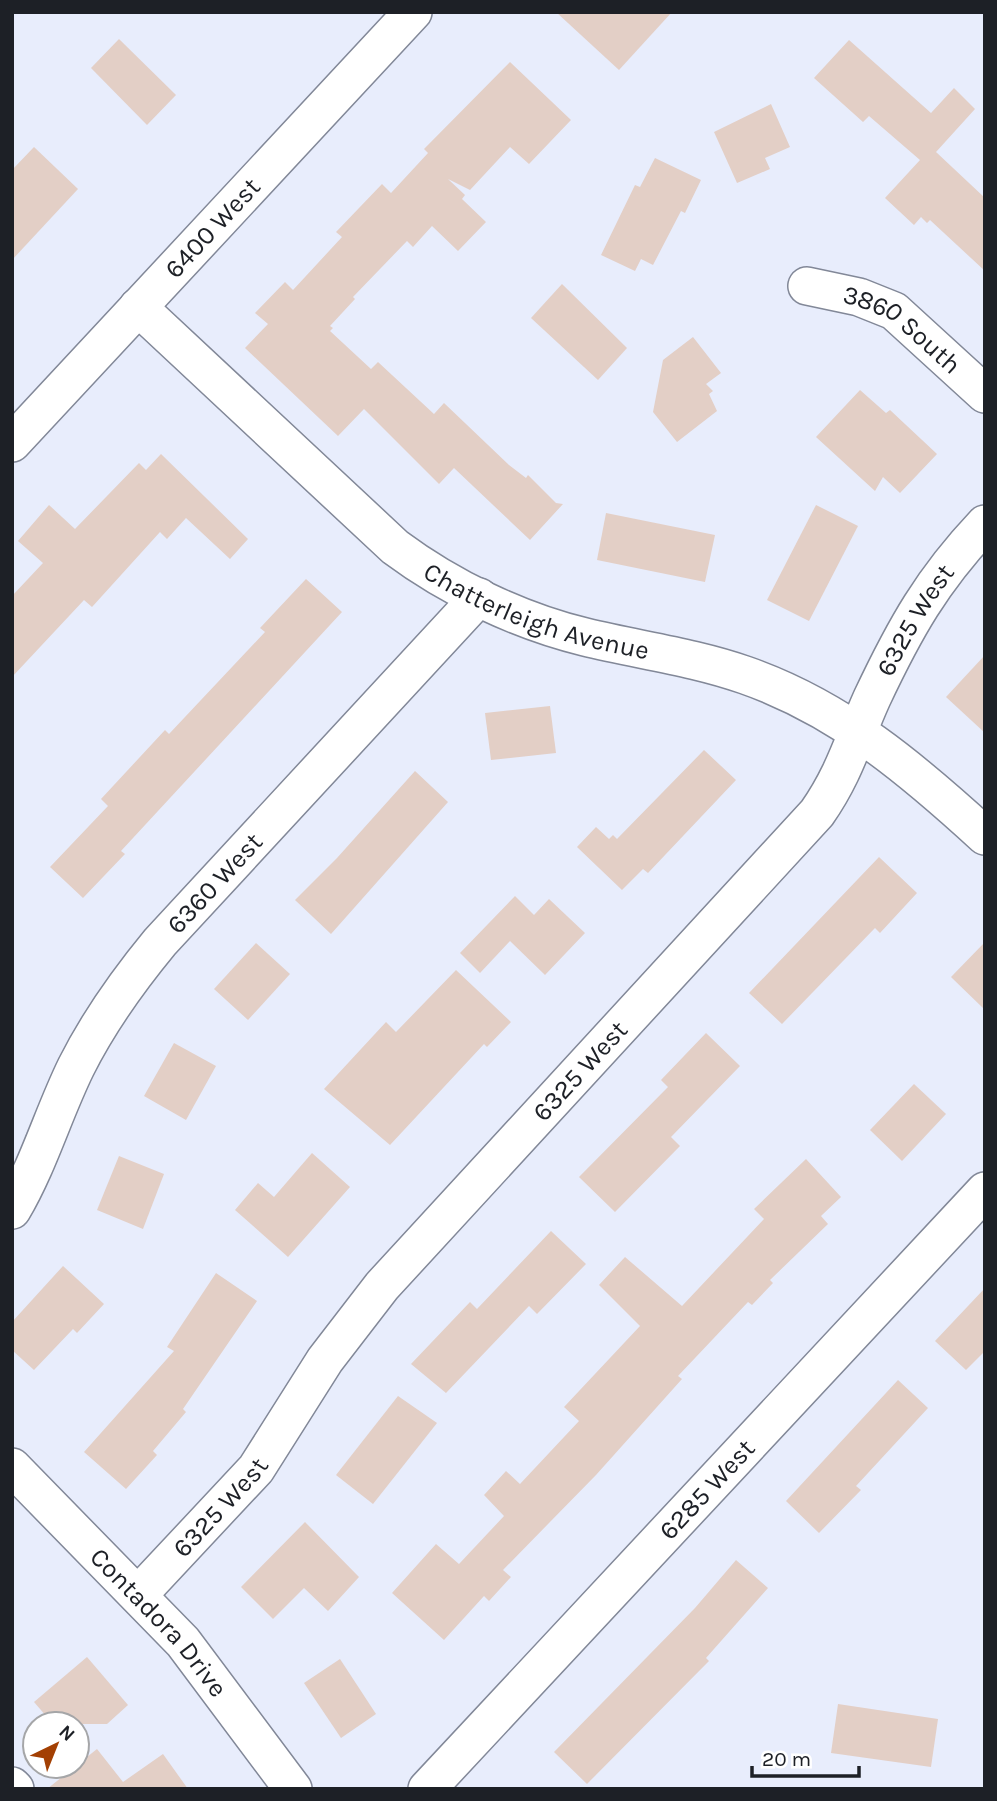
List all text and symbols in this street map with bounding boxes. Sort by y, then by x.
street label: 6400 West [158,171,267,284]
street label: 3860 South [840,279,968,380]
street label: Chatterleigh Avenue [418,555,652,666]
street label: 6325 West [870,558,960,681]
street label: 6360 West [160,826,269,940]
street label: 6325 West [526,1014,634,1127]
street label: 6285 West [652,1432,761,1546]
street label: 6325 West [166,1452,275,1564]
street label: Contadora Drive [84,1541,234,1703]
north arrow [21,1710,91,1780]
text: N [54,1721,79,1746]
scale bar [752,1734,859,1778]
text: 20 m [762,1747,811,1771]

